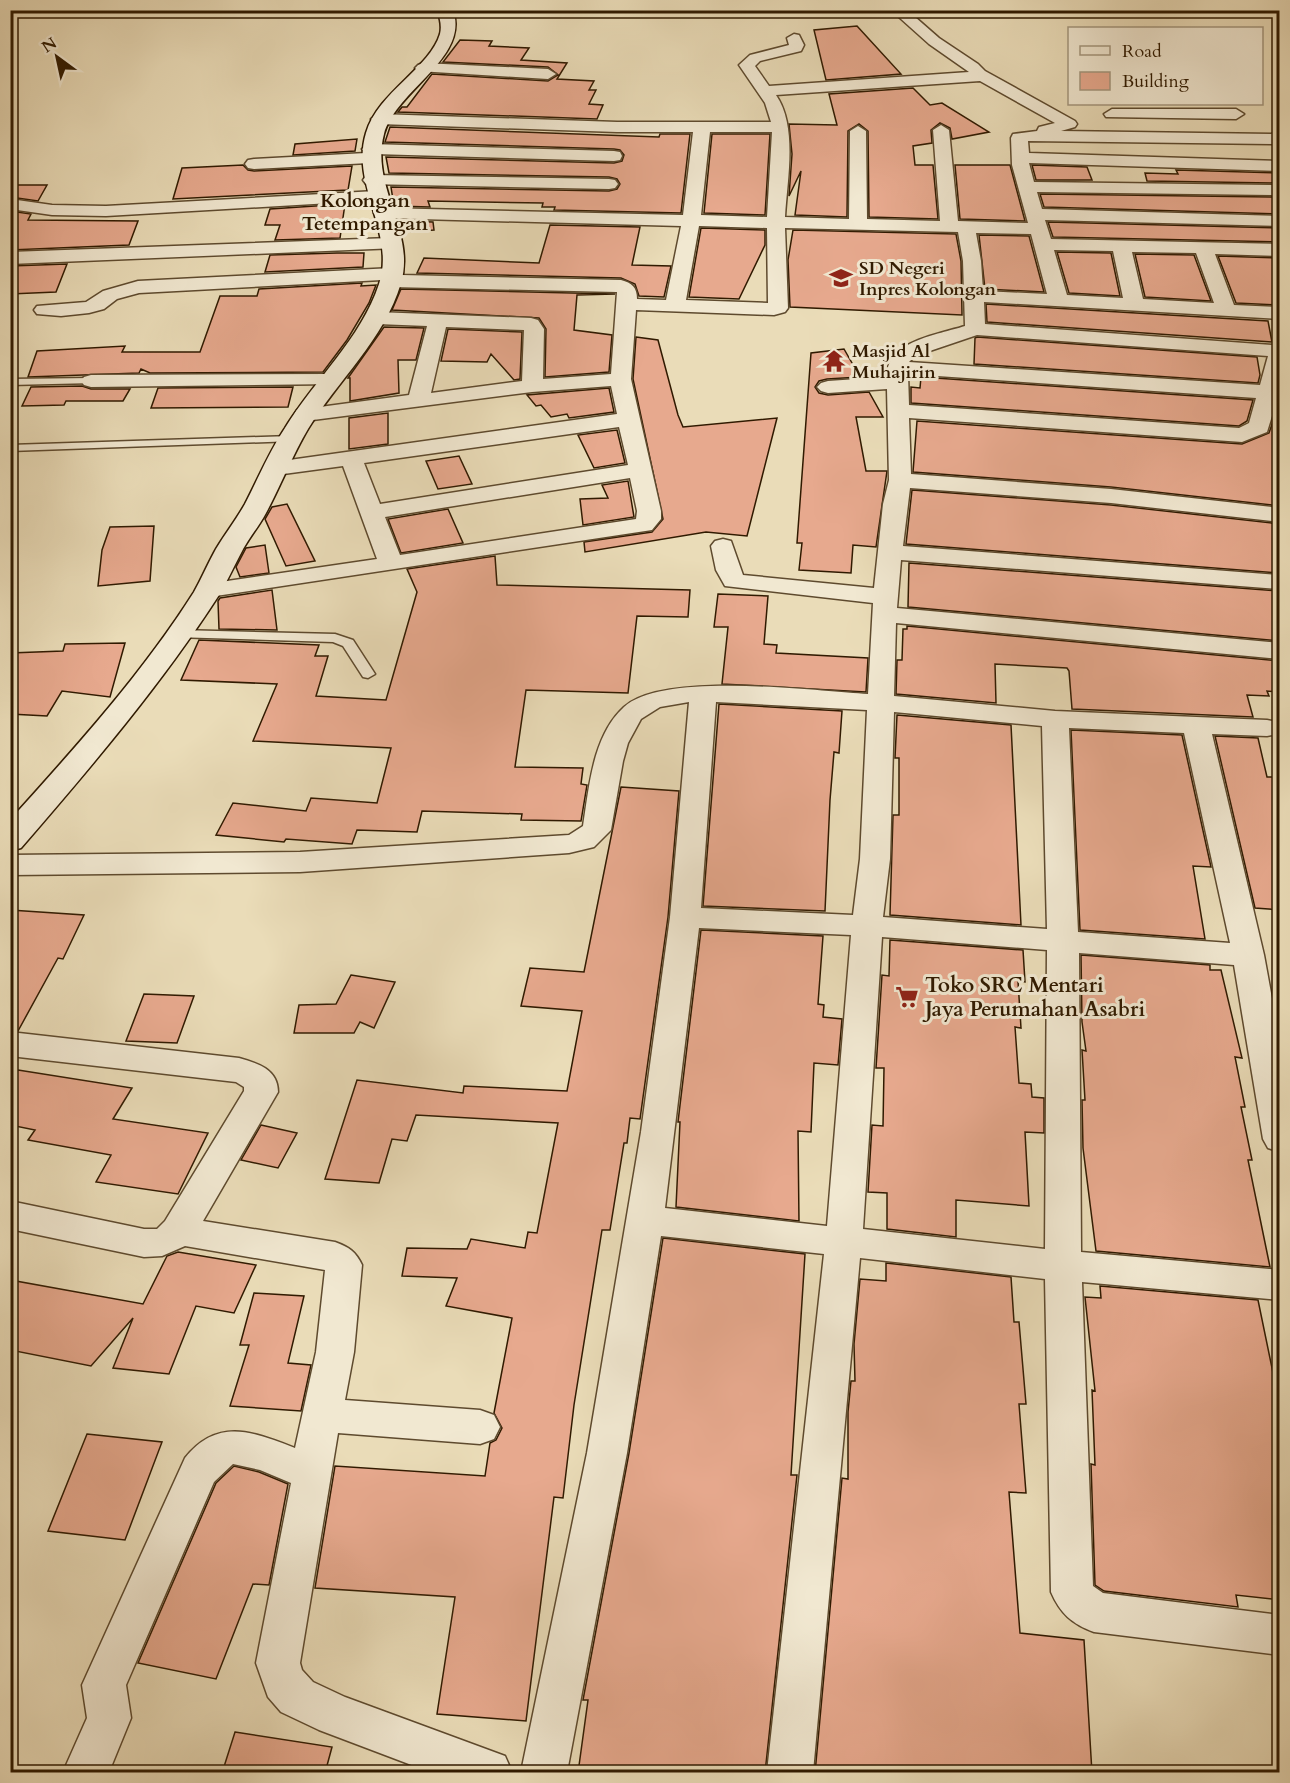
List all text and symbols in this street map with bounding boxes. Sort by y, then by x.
north arrow [27,27,87,87]
legend [1068,27,1263,105]
text: N [38,32,61,58]
text: Road [1122,39,1162,64]
text: Building [1122,69,1190,94]
district label: Kolongan Tetempangan [302,187,428,237]
place label: SD Negeri Inpres Kolongan [859,256,996,302]
school or university icon: SD Negeri Inpres Kolongan [828,265,854,291]
place label: Masjid Al Muhajirin [852,339,936,385]
temple icon: Masjid Al Muhajirin [821,348,847,374]
place label: Toko SRC Mentari Jaya Perumahan Asabri [922,971,1145,1024]
supermarket icon: Toko SRC Mentari Jaya Perumahan Asabri [894,984,920,1010]

